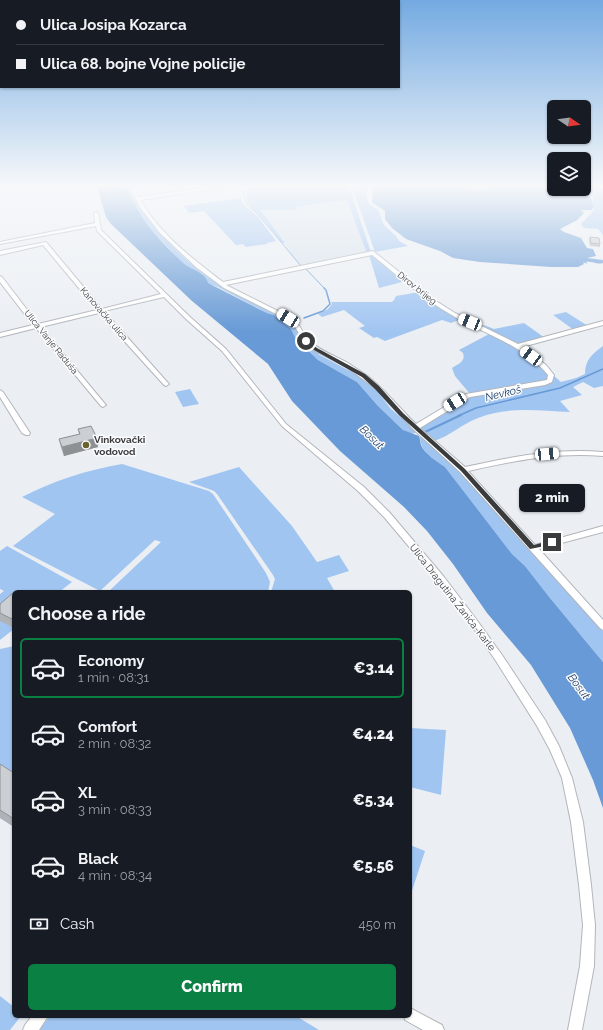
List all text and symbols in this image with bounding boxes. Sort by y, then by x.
text: Ulica Josipa Kozarca [40,16,187,34]
text: Ulica 68. bojne Vojne policije [40,55,245,73]
north arrow [547,100,591,144]
map controls [547,100,591,196]
button: layers [547,152,591,196]
street label: Dirov brijeg [395,270,439,306]
street label: Kanovačka ulica [78,285,130,343]
car [275,307,301,329]
street label: Ulica Vanje Raduša [22,308,80,376]
car [457,312,483,332]
route start [297,332,315,350]
car [518,344,544,368]
water label: Nevkoš [484,383,522,404]
car [442,391,468,413]
water label: Bosut [357,423,387,452]
place label: Vinkovački vodovod [94,434,145,457]
marker: Vinkovački vodovod [81,440,91,450]
car [535,447,559,461]
callout: 2 min [519,484,585,512]
text: 2 min [535,490,569,505]
route end [543,533,561,551]
street label: Ulica Dragutina Žanića-Karle [408,542,498,653]
text: Choose a ride [28,603,146,624]
icon: car [30,650,66,686]
text: Economy [78,652,145,670]
text: €3.14 [353,659,394,677]
text: 1 min · 08:31 [78,670,149,685]
water label: Bosut [565,671,593,702]
icon: car [30,716,66,752]
text: Comfort [78,718,137,736]
text: €4.24 [352,725,394,743]
text: 2 min · 08:32 [78,736,151,751]
icon: car [30,782,66,818]
text: XL [78,784,96,802]
text: €5.34 [353,791,394,809]
text: 3 min · 08:33 [78,802,152,817]
icon: car [30,848,66,884]
text: Black [78,850,118,868]
text: €5.56 [353,857,394,875]
text: 4 min · 08:34 [78,868,152,883]
icon: cash [28,913,50,935]
text: Cash [60,915,94,933]
text: 450 m [359,917,396,932]
button: Confirm [28,964,396,1010]

